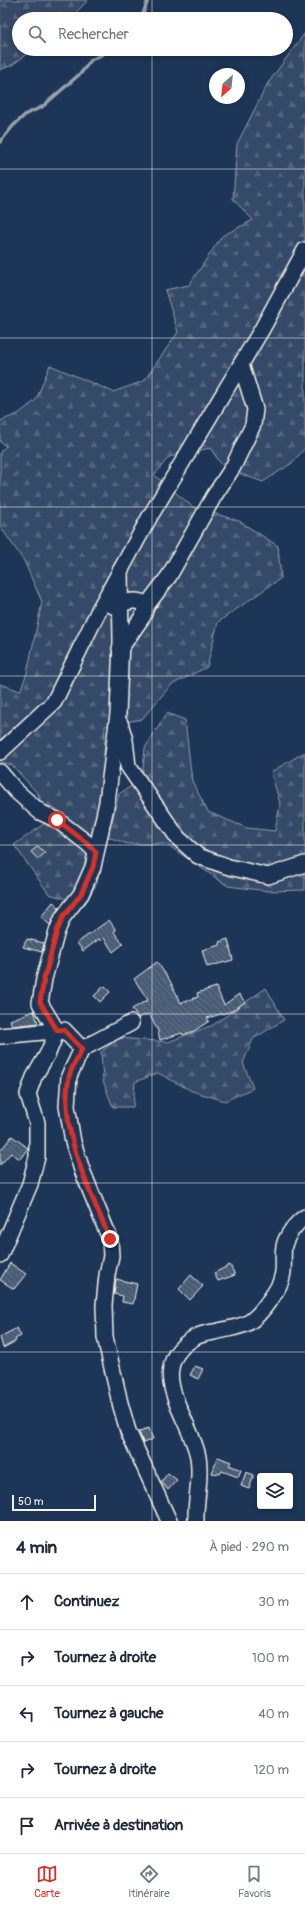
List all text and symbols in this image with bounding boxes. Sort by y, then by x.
search box [12,12,293,56]
icon: search [26,23,48,45]
text: Rechercher [58,25,129,44]
north arrow [209,68,245,104]
route start [48,811,66,829]
route end [101,1230,119,1248]
map controls [257,1473,293,1509]
button: layers [257,1473,293,1509]
scale bar [12,1493,96,1512]
text: 50 m [18,1495,44,1508]
text: 4 min [16,1537,57,1558]
text: À pied · 290 m [209,1539,289,1555]
icon: ahead [16,1591,38,1613]
text: Continuez [54,1592,119,1611]
text: 30 m [259,1594,289,1610]
icon: right [16,1647,38,1669]
text: Tournez à droite [54,1648,156,1667]
text: 100 m [252,1650,289,1666]
icon: left [16,1703,38,1725]
text: Tournez à gauche [54,1704,164,1723]
text: 40 m [258,1706,289,1722]
icon: right [16,1759,38,1781]
text: Tournez à droite [54,1760,156,1779]
text: 120 m [253,1762,289,1778]
icon: arrive [16,1815,38,1837]
text: Arrivée à destination [54,1816,183,1835]
tab: Carte [34,1863,60,1900]
tab: Itinéraire [128,1863,170,1900]
tab: Favoris [238,1863,271,1900]

